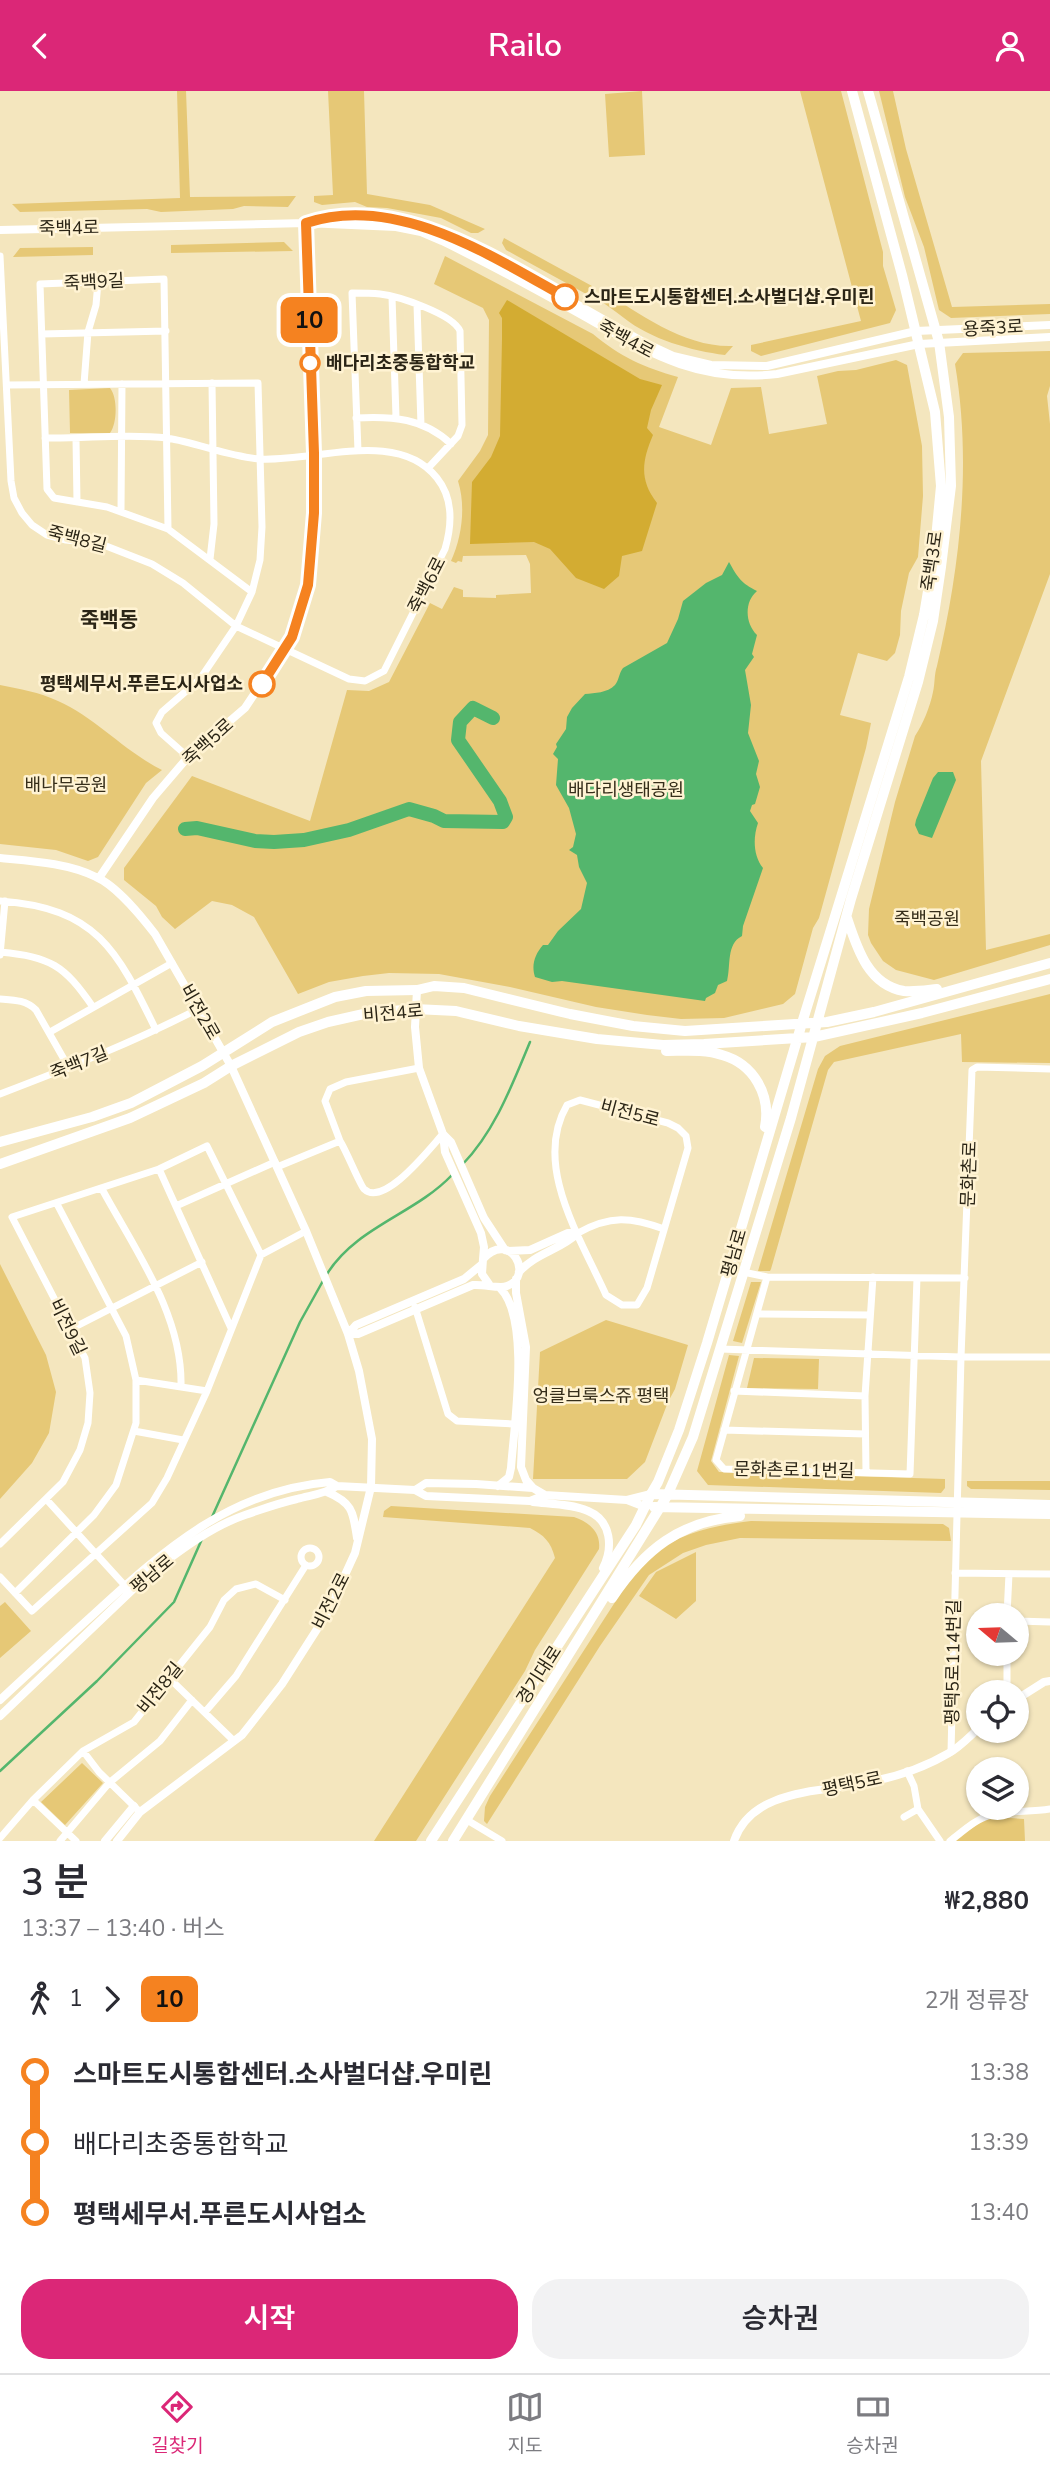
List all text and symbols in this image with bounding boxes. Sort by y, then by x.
text: Railo [488,24,562,67]
icon: back [21,27,59,65]
icon: person [991,27,1029,65]
street label: 죽백4로 [39,215,99,241]
street label: 죽백9길 [63,268,125,296]
marker: 스마트도시통합센터.소사벌더샵.우미린 [552,284,578,310]
place label: 스마트도시통합센터.소사벌더샵.우미린 [584,285,874,309]
line badge: 10 [278,297,340,343]
text: 10 [295,304,323,336]
street label: 죽백4로 [594,314,658,364]
street label: 용죽3로 [962,314,1024,342]
place label: 배다리초중통합학교 [326,351,475,375]
marker: 배다리초중통합학교 [300,353,320,373]
street label: 죽백8길 [45,520,109,558]
street label: 죽백3로 [916,529,948,593]
street label: 죽백6로 [403,553,451,617]
district label: 죽백동 [80,606,138,634]
marker: 평택세무서.푸른도시사업소 [249,671,275,697]
place label: 평택세무서.푸른도시사업소 [40,672,243,696]
street label: 죽백5로 [177,713,239,771]
park label: 배나무공원 [25,773,107,797]
park label: 배다리생태공원 [568,778,684,802]
park label: 죽백공원 [894,907,960,931]
street label: 비전2로 [174,980,226,1044]
street label: 비전4로 [362,998,424,1028]
street label: 죽백7길 [46,1041,112,1085]
street label: 비전5로 [598,1094,662,1132]
street label: 문화촌로 [956,1140,982,1208]
street label: 평남로 [716,1226,752,1280]
street label: 비전9길 [44,1295,92,1359]
park label: 엉클브룩스쥬 평택 [532,1384,670,1408]
street label: 문화촌로11번길 [733,1457,855,1483]
street label: 평남로 [125,1549,179,1599]
street label: 비전2로 [307,1569,355,1633]
street label: 평택5로114번길 [940,1599,966,1725]
north arrow [966,1603,1029,1666]
map controls [966,1603,1029,1820]
street label: 경기대로 [511,1641,567,1709]
street label: 비전8길 [132,1657,188,1719]
button: locate [966,1680,1029,1743]
button: layers [966,1757,1029,1820]
street label: 평택5로 [820,1766,884,1802]
text: 3 분 [21,1857,89,1908]
text: ₩2,880 [945,1883,1029,1918]
text: 13:37 – 13:40 · 버스 [21,1913,225,1944]
icon: walk [21,1980,59,2018]
icon: forward [93,1980,131,2018]
text: 1 [69,1983,83,2014]
text: 10 [155,1983,184,2015]
text: 2개 정류장 [925,1985,1029,2016]
text: 스마트도시통합센터.소사벌더샵.우미린 [73,2057,493,2092]
text: 13:38 [969,2057,1029,2088]
text: 배다리초중통합학교 [73,2127,288,2162]
text: 13:39 [969,2127,1029,2158]
text: 평택세무서.푸른도시사업소 [73,2197,367,2232]
text: 13:40 [969,2197,1029,2228]
button: 시작 [21,2279,518,2359]
button: 승차권 [532,2279,1029,2359]
tab: 길찾기 [151,2388,204,2459]
tab: 지도 [506,2388,544,2459]
tab: 승차권 [846,2388,899,2459]

